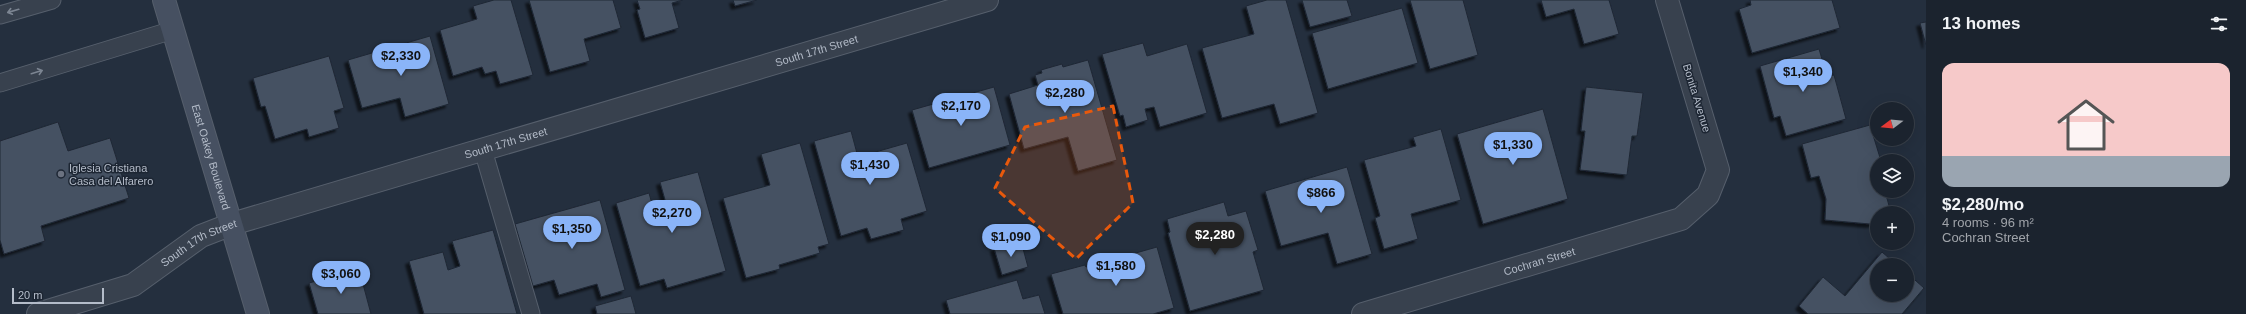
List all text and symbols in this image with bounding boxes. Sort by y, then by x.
one-way arrow [6,8,19,15]
icon: filters [2208,13,2230,35]
text: 13 homes [1942,14,2020,33]
street label: South 17th Street [774,33,859,69]
pin: $2,330 [368,43,434,77]
text: $2,330 [381,48,421,63]
pin: $1,340 [1770,59,1836,93]
street label: Bonita Avenue [1681,62,1713,134]
text: $1,340 [1783,64,1823,79]
one-way arrow [31,68,44,75]
pin: $2,280 [1032,80,1098,114]
text: $2,280 [1045,85,1085,100]
icon: home [2050,89,2122,161]
pin: $2,170 [928,93,994,127]
text: $2,170 [941,98,981,113]
north arrow [1870,102,1914,146]
map controls [1870,102,1914,302]
street label: East Oakey Boulevard [190,103,232,211]
street label: South 17th Street [463,125,549,161]
pin: $1,330 [1480,132,1546,166]
text: $1,330 [1493,137,1533,152]
pin: $1,430 [837,152,903,186]
button: layers [1870,154,1914,198]
text: $1,430 [850,157,890,172]
place label: Iglesia Cristiana Casa del Alfarero [69,162,153,187]
marker: Iglesia Cristiana Casa del Alfarero [56,169,66,179]
pin: $866 [1297,180,1345,214]
text: $866 [1307,185,1335,200]
text: $2,280/mo [1942,195,2024,214]
pin: $2,270 [639,200,705,234]
text: $2,270 [652,205,692,220]
button: + [1870,206,1914,250]
text: 4 rooms · 96 m² [1942,215,2034,230]
pin: $1,350 [539,216,605,250]
street label: South 17th Street [159,217,238,269]
text: $1,350 [552,221,592,236]
pin: $2,280 [1182,222,1248,256]
pin: $1,090 [978,224,1044,258]
text: $2,280 [1195,227,1235,242]
text: $1,090 [991,229,1031,244]
text: Cochran Street [1942,230,2029,245]
street label: Cochran Street [1502,245,1577,278]
pin: $1,580 [1083,253,1149,287]
text: $1,580 [1096,258,1136,273]
button: − [1870,258,1914,302]
pin: $3,060 [308,261,374,295]
text: $3,060 [321,266,361,281]
scale bar [12,286,104,305]
text: 20 m [18,289,42,301]

